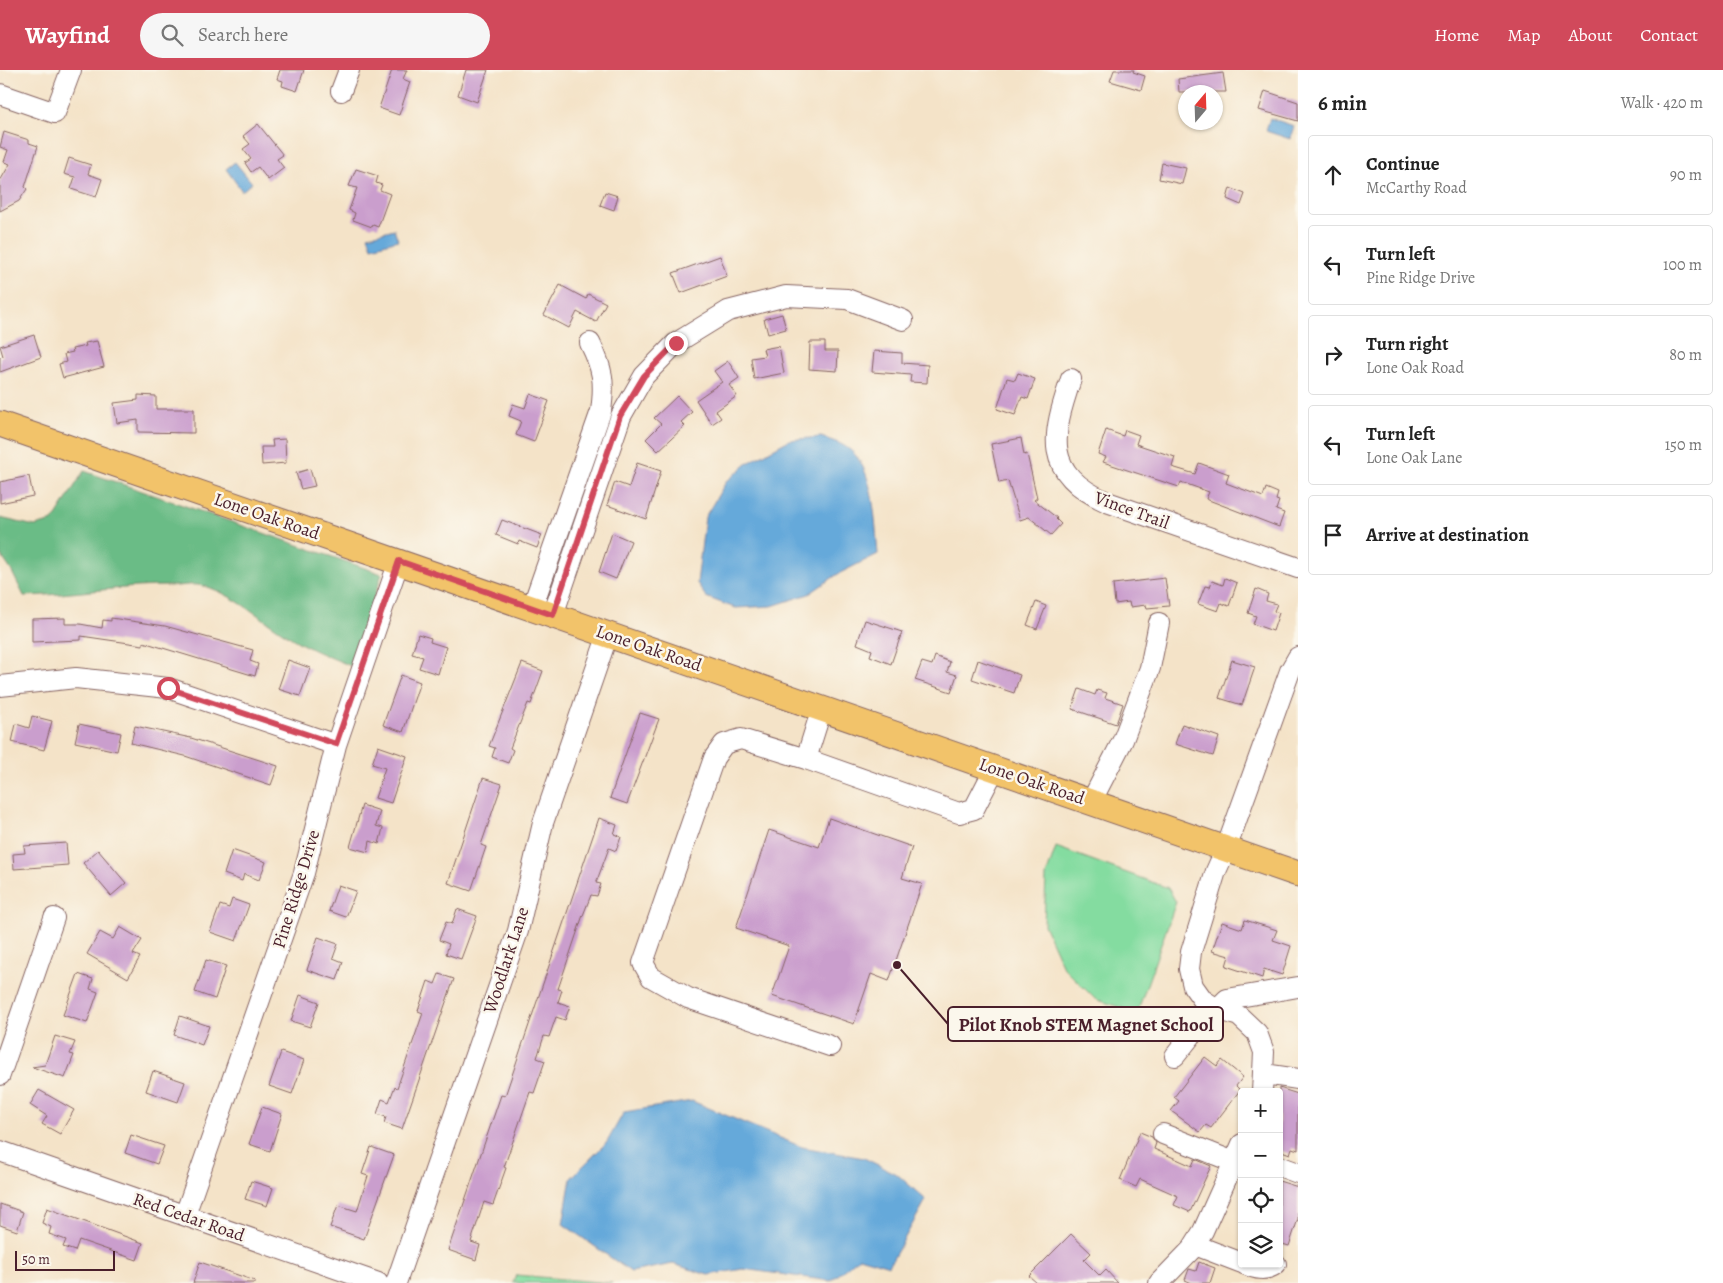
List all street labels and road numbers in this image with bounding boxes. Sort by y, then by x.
street label: Vince Trail [1090,485,1173,535]
street label: Lone Oak Road [211,487,323,545]
street label: Lone Oak Road [593,619,705,677]
street label: Lone Oak Road [976,752,1088,810]
street label: Pine Ridge Drive [267,827,325,951]
street label: Woodlark Lane [477,904,535,1017]
street label: Red Cedar Road [130,1187,248,1247]

